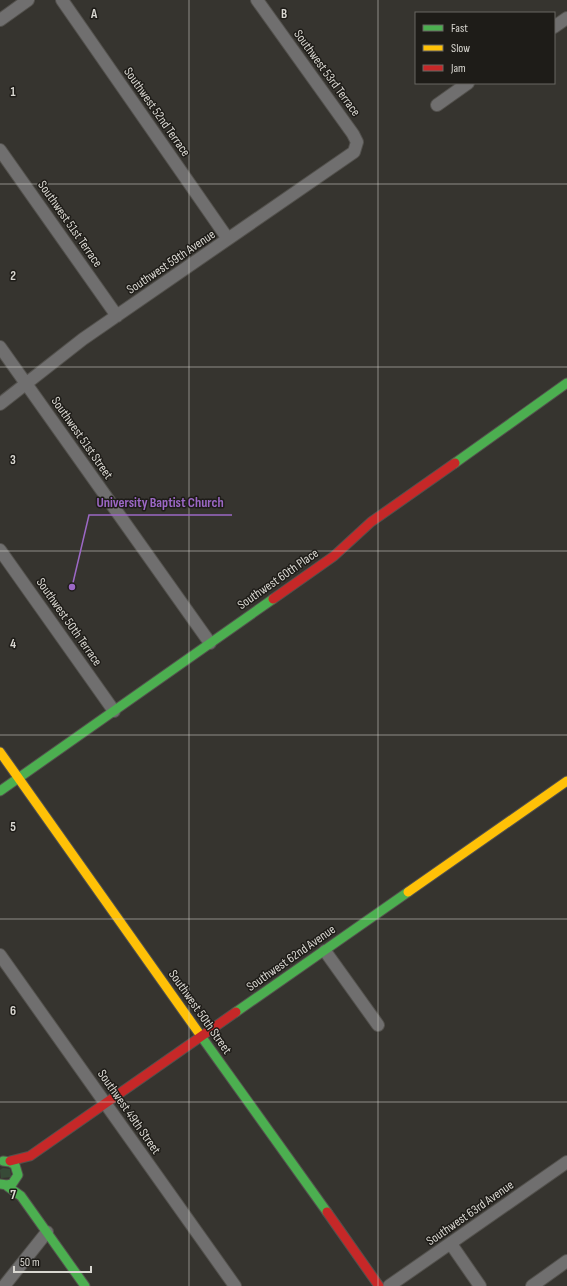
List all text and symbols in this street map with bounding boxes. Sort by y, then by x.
text: A [90,6,98,22]
text: B [281,6,287,22]
legend [415,12,555,84]
text: Fast [451,21,468,36]
street label: Southwest 53rd Terrace [290,27,364,119]
text: Slow [451,41,470,56]
text: Jam [450,61,466,76]
street label: Southwest 52nd Terrace [120,64,194,160]
text: 1 [10,84,16,100]
street label: Southwest 51st Terrace [34,178,106,270]
street label: Southwest 59th Avenue [124,226,218,298]
text: 2 [10,268,16,284]
street label: Southwest 51st Street [48,394,116,482]
text: 3 [10,452,16,468]
callout: University Baptist Church [89,489,232,515]
text: University Baptist Church [96,494,224,511]
street label: Southwest 60th Place [234,545,322,613]
street label: Southwest 50th Terrace [33,575,105,669]
text: 4 [10,636,16,652]
text: 5 [10,819,16,835]
street label: Southwest 62nd Avenue [243,921,339,995]
street label: Southwest 50th Street [165,967,235,1057]
text: 6 [10,1003,16,1019]
street label: Southwest 49th Street [94,1067,164,1157]
street label: Southwest 63rd Avenue [423,1177,517,1249]
text: 7 [10,1187,16,1203]
scale bar [14,1248,91,1274]
text: 50 m [20,1255,40,1270]

